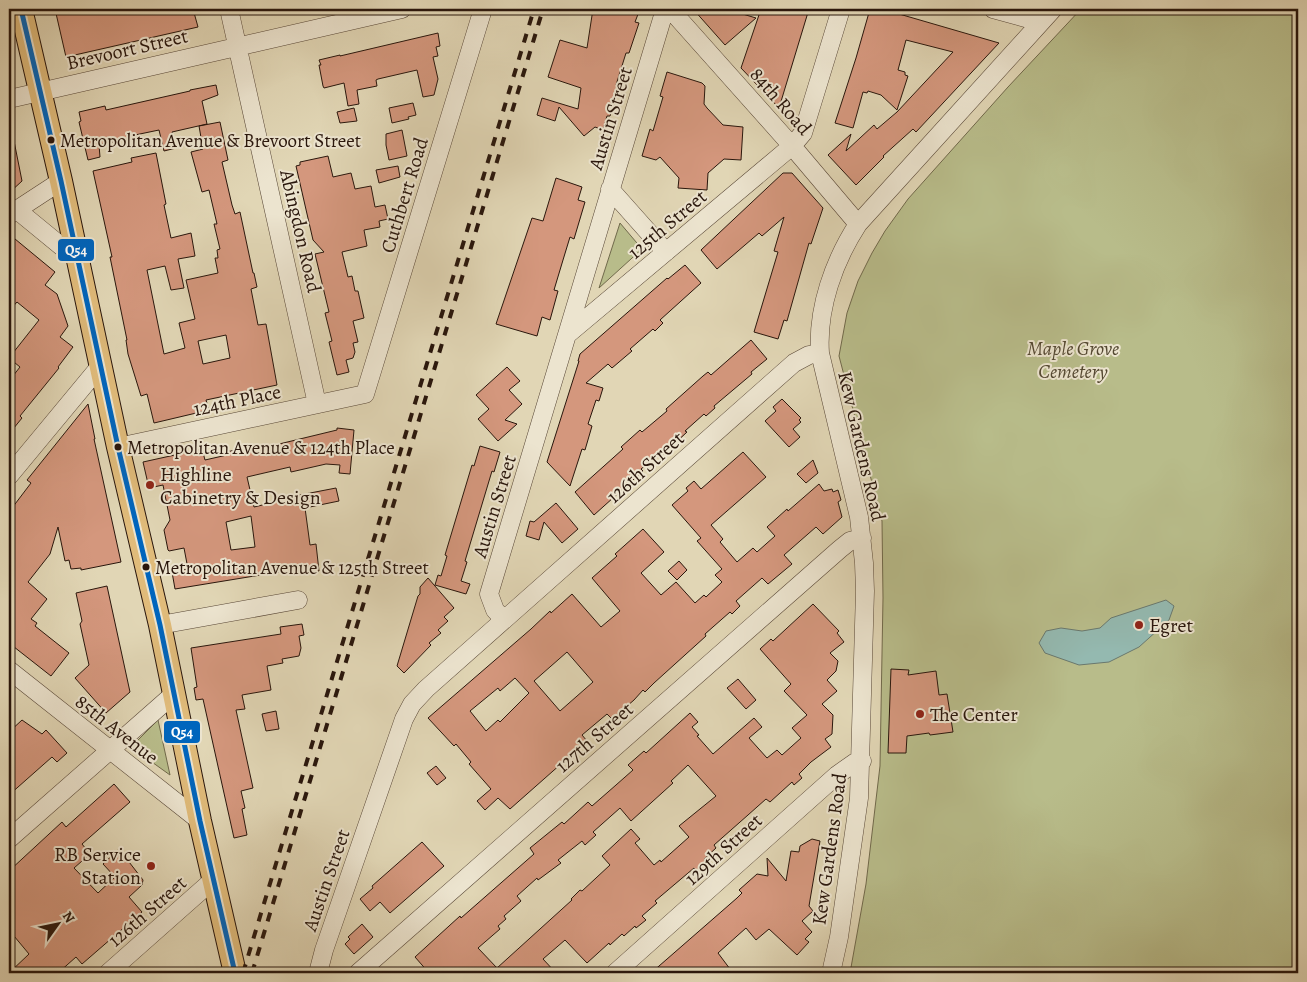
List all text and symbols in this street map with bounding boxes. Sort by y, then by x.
street label: Brevoort Street [64,22,191,77]
street label: 84th Road [744,62,818,141]
street label: Austin Street [582,63,639,174]
place label: Metropolitan Avenue & Brevoort Street [60,128,361,154]
street label: Cuthbert Road [374,134,435,256]
marker: Metropolitan Avenue & Brevoort Street [46,135,56,145]
street label: Abingdon Road [273,166,328,295]
street label: 125th Street [622,183,713,265]
line badge: Q54 [57,238,95,262]
text: Q54 [65,241,87,260]
park label: Maple Grove Cemetery [1027,335,1119,385]
street label: Kew Gardens Road [831,368,892,524]
street label: 124th Place [191,378,283,423]
street label: 126th Street [601,425,690,510]
place label: Metropolitan Avenue & 124th Place [127,435,395,461]
marker: Metropolitan Avenue & 124th Place [113,442,123,452]
street label: Austin Street [466,451,523,562]
place label: Highline Cabinetry & Design [160,461,321,511]
marker: Highline Cabinetry & Design [144,479,156,491]
place label: Metropolitan Avenue & 125th Street [155,555,429,581]
marker: Metropolitan Avenue & 125th Street [141,562,151,572]
place label: Egret [1149,612,1193,639]
marker: Egret [1133,619,1145,631]
street label: 85th Avenue [69,688,164,771]
street label: 127th Street [550,696,639,779]
place label: The Center [930,701,1018,728]
marker: The Center [914,708,926,720]
line badge: Q54 [163,720,201,744]
text: Q54 [171,723,193,742]
street label: Kew Gardens Road [805,771,854,927]
street label: 129th Street [679,807,768,891]
street label: Austin Street [296,825,357,936]
place label: RB Service Station [54,841,141,891]
marker: RB Service Station [145,860,157,872]
street label: 126th Street [102,869,193,953]
north arrow [32,900,82,950]
text: N [58,908,79,927]

